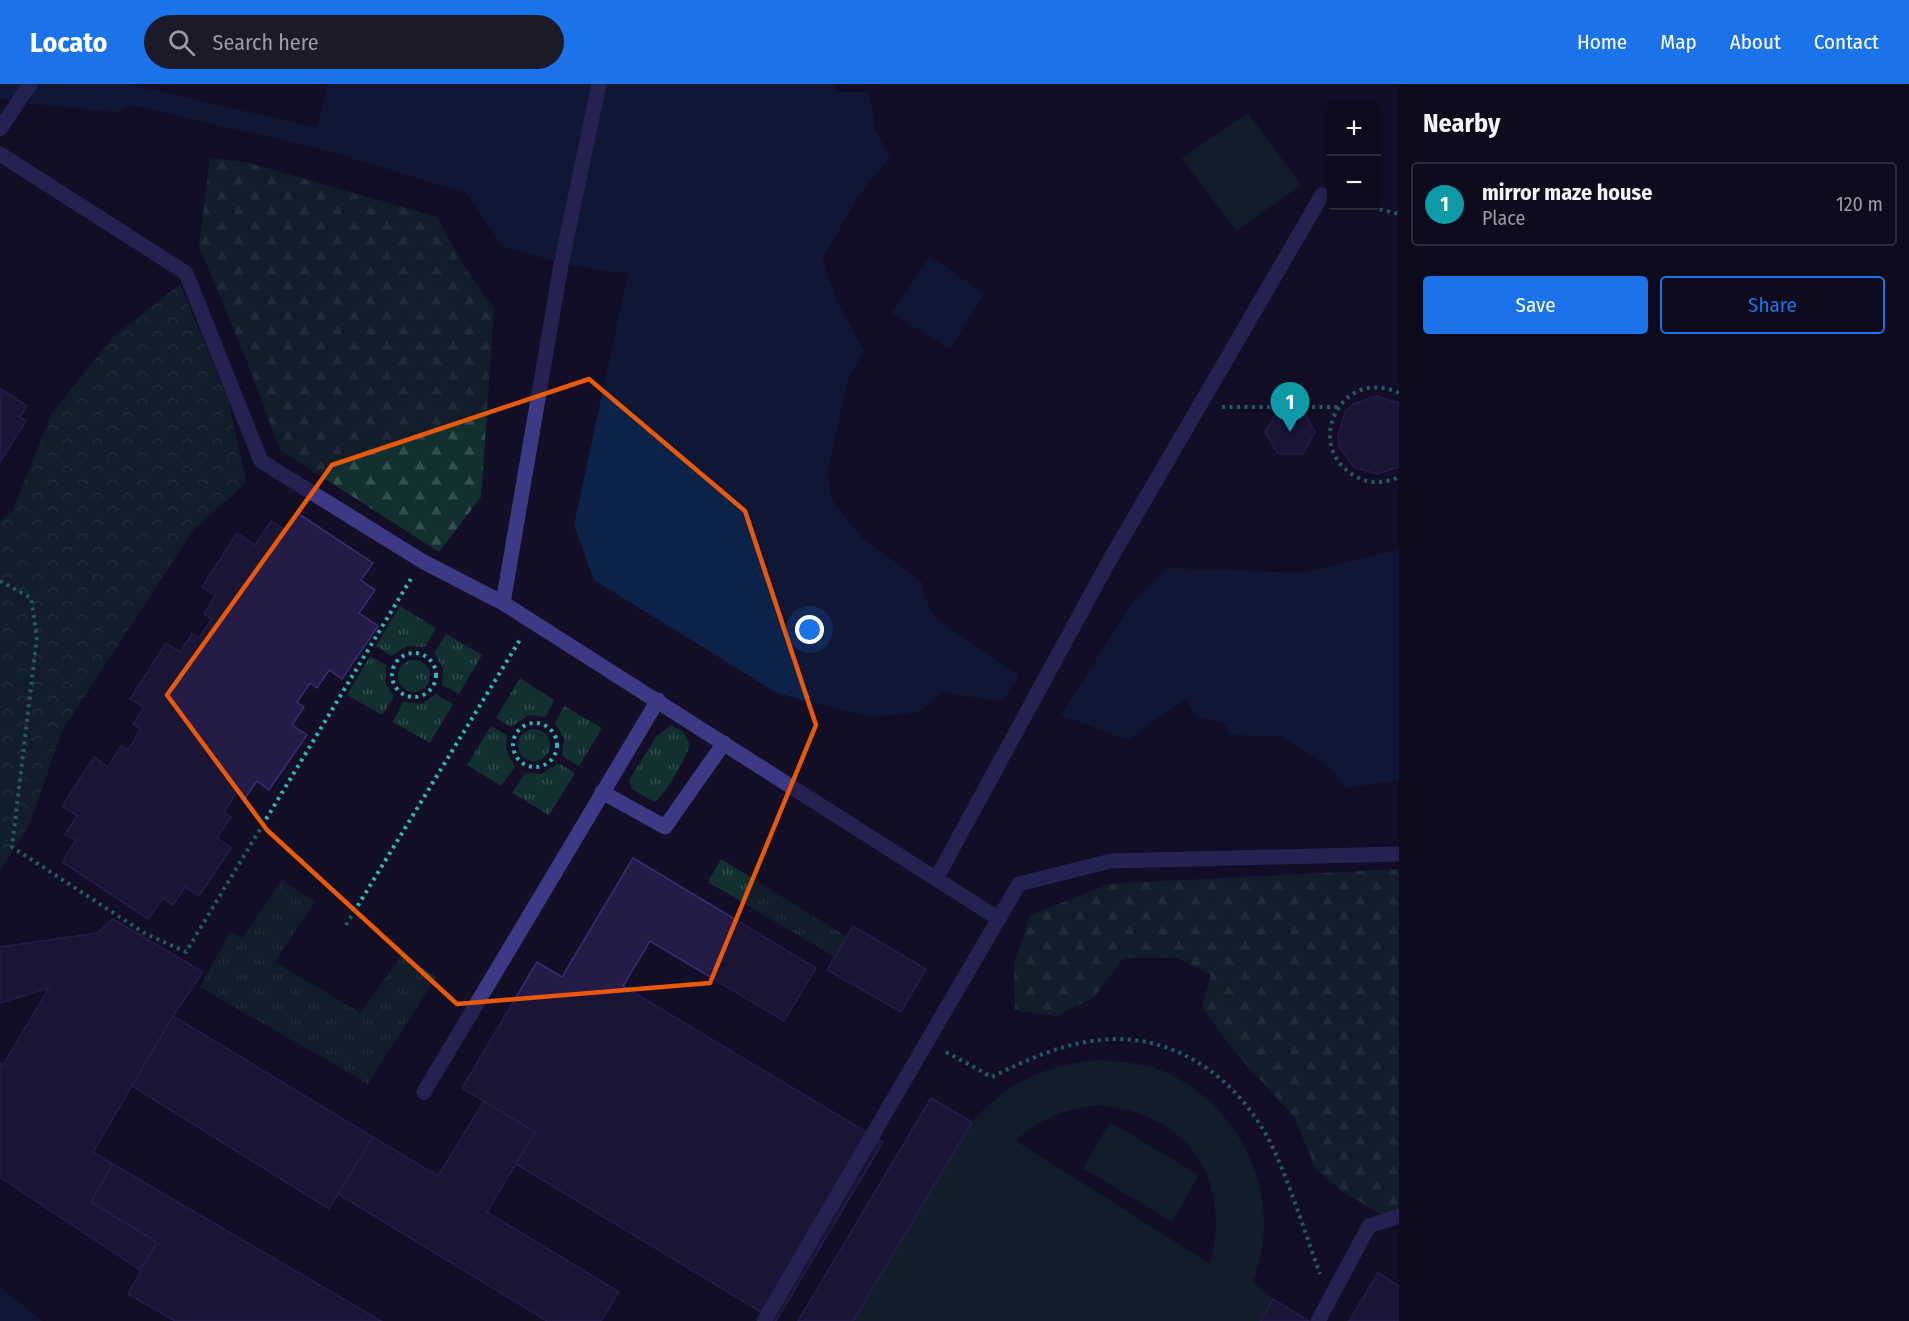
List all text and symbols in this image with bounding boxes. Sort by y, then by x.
search box [144,15,564,69]
text: Locato [30,26,108,59]
icon: search [165,26,198,59]
text: Search here [213,29,319,56]
text: Home [1577,29,1627,55]
text: Map [1660,29,1697,55]
text: About [1730,29,1781,55]
text: Contact [1814,29,1879,55]
map controls [1327,102,1381,210]
button: + [1327,102,1381,156]
text: Nearby [1423,108,1500,139]
button: − [1327,156,1381,210]
text: mirror maze house [1482,179,1652,206]
text: 1 [1440,192,1449,216]
text: 120 m [1836,192,1883,216]
text: Place [1482,206,1525,230]
button: Save [1423,276,1648,334]
button: Share [1660,276,1885,334]
pin: 1 [1270,382,1310,432]
your location [795,615,824,644]

